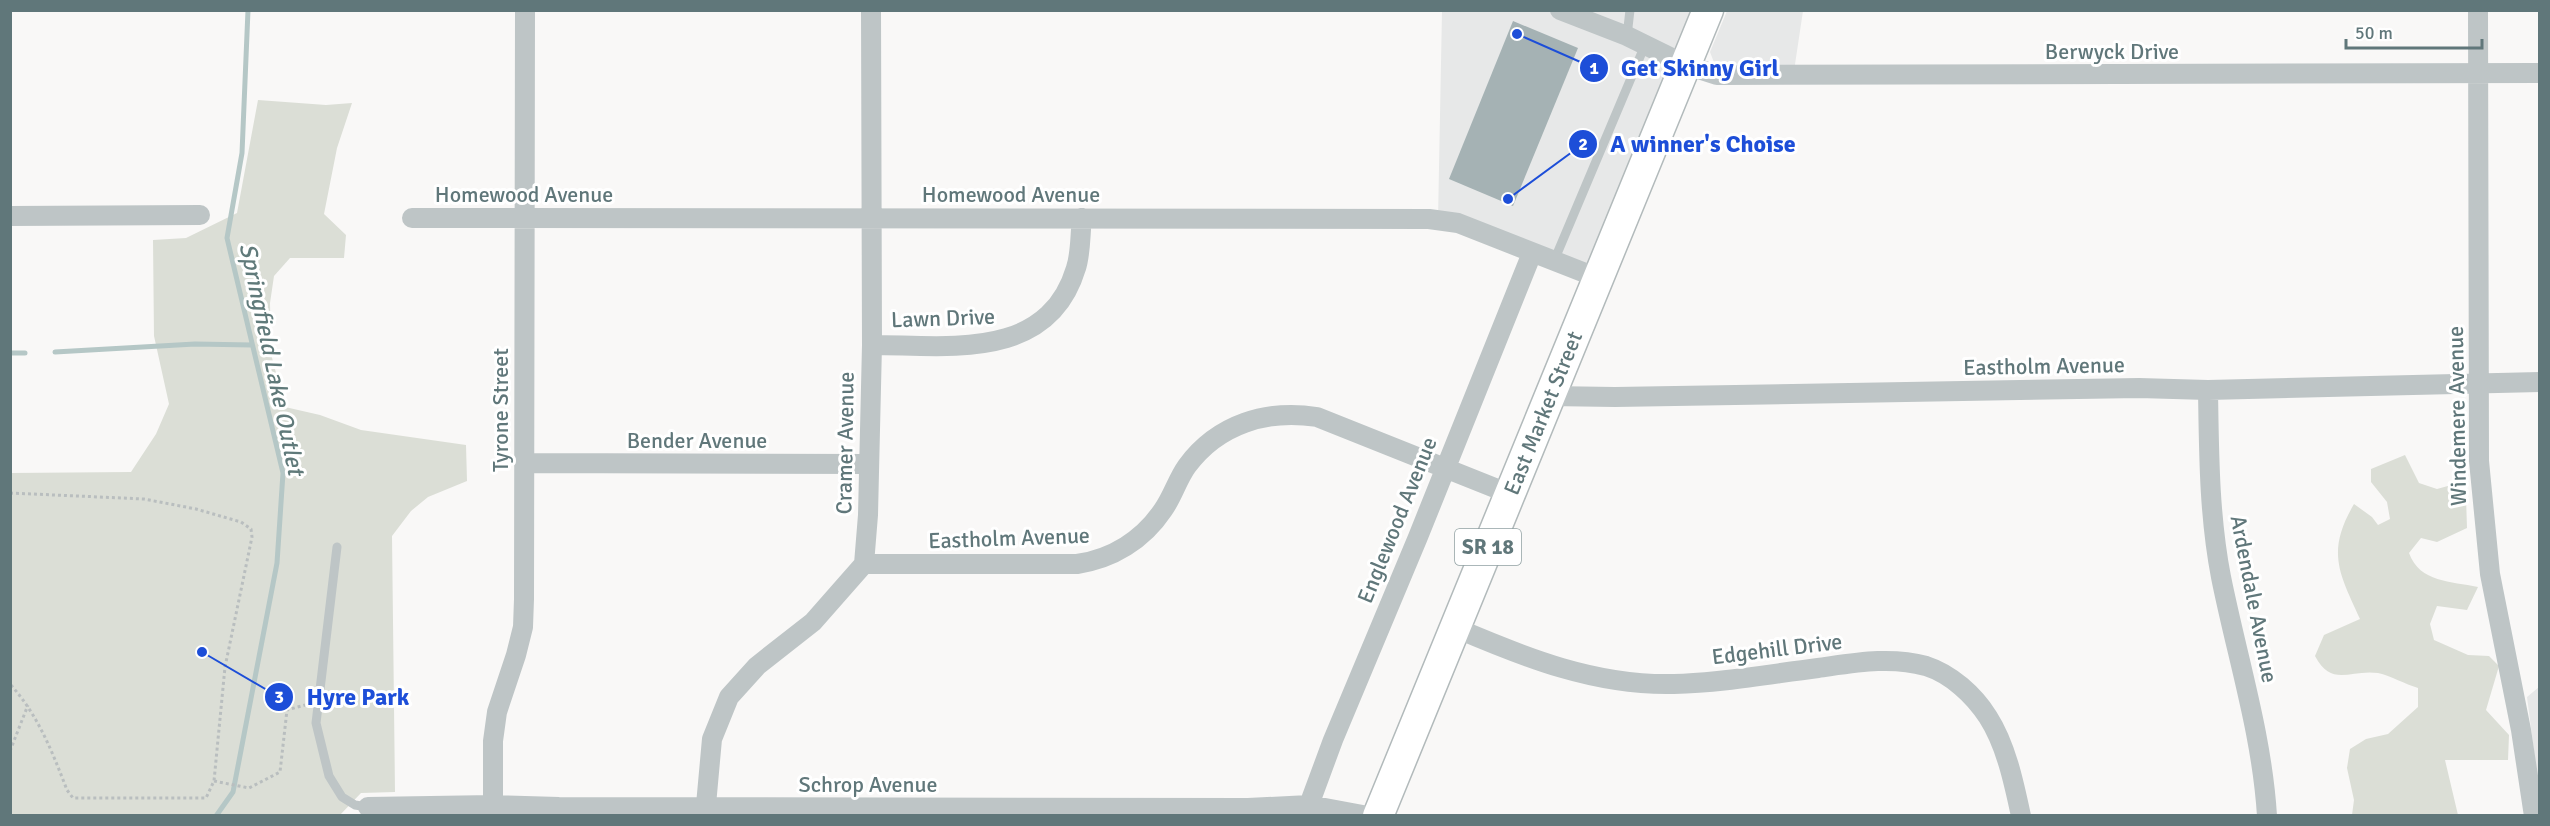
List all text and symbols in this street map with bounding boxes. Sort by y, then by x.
scale bar [2346,12,2482,50]
text: 50 m [2355,22,2393,44]
street label: Berwyck Drive [2045,38,2179,65]
callout: Get Skinny Girl [1579,47,1791,89]
text: Get Skinny Girl [1621,53,1779,83]
text: 1 [1589,57,1599,79]
callout: A winner's Choise [1568,123,1808,165]
text: A winner's Choise [1610,129,1796,159]
text: 2 [1578,133,1588,155]
street label: Homewood Avenue [435,181,613,208]
street label: Homewood Avenue [922,181,1100,208]
water label: Springfield Lake Outlet [233,240,312,480]
street label: Lawn Drive [891,303,995,333]
street label: Windemere Avenue [2442,326,2472,506]
street label: East Market Street [1498,327,1588,499]
street label: Tyrone Street [487,348,514,472]
street label: Eastholm Avenue [1963,351,2125,381]
street label: Cramer Avenue [830,371,860,515]
street label: Bender Avenue [627,427,767,454]
street label: Englewood Avenue [1351,433,1443,607]
street label: Ardendale Avenue [2225,513,2283,685]
street label: Eastholm Avenue [928,522,1090,554]
road number: SR 18 [1455,529,1521,565]
street label: Edgehill Drive [1710,628,1844,670]
callout: Hyre Park [264,676,421,718]
text: Hyre Park [307,682,410,712]
text: 3 [274,686,284,708]
street label: Schrop Avenue [798,771,938,798]

